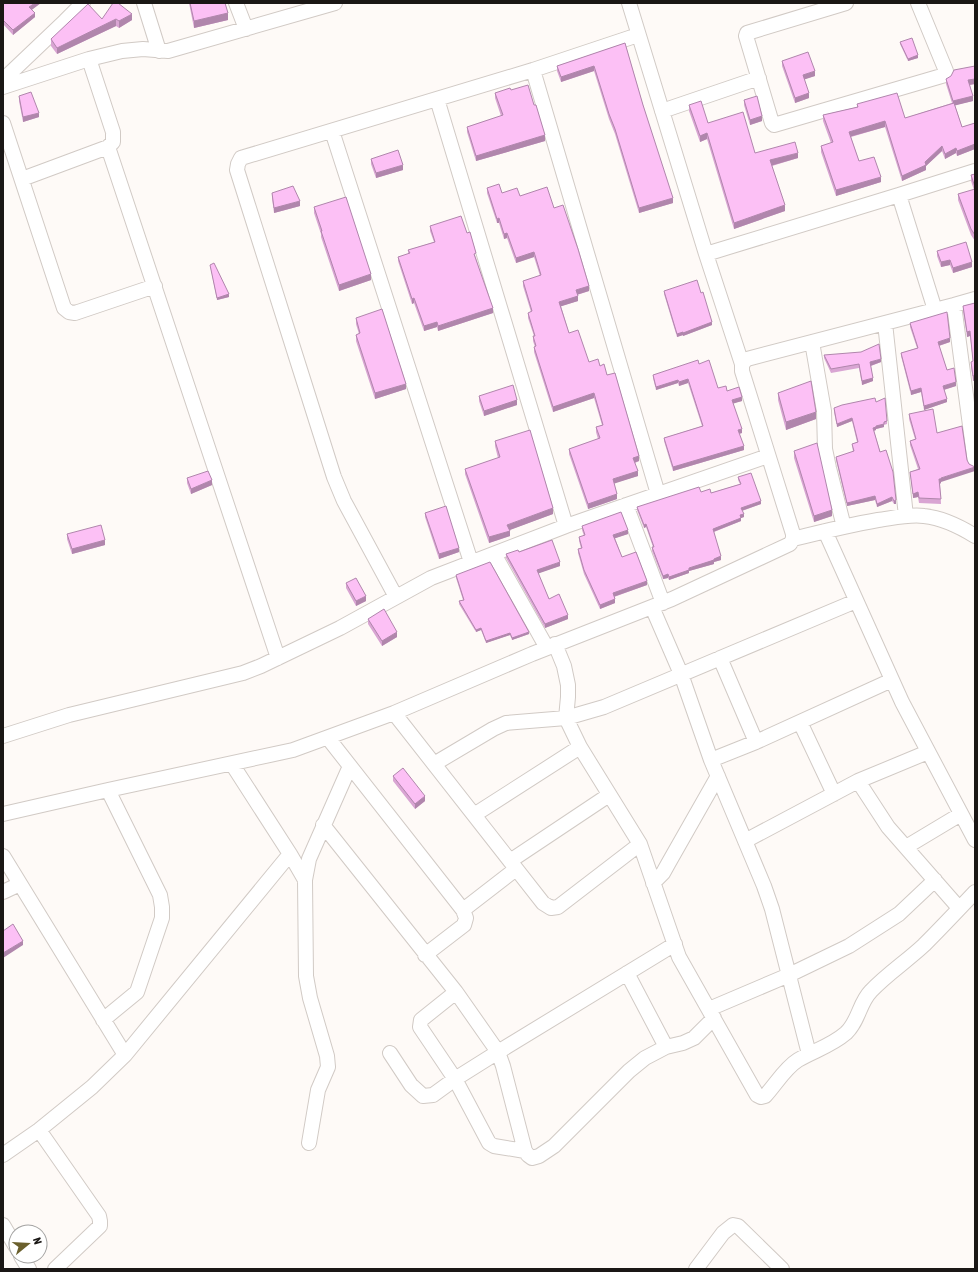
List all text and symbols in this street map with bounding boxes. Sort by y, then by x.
north arrow [8,1224,48,1264]
text: N [31,1236,44,1246]

